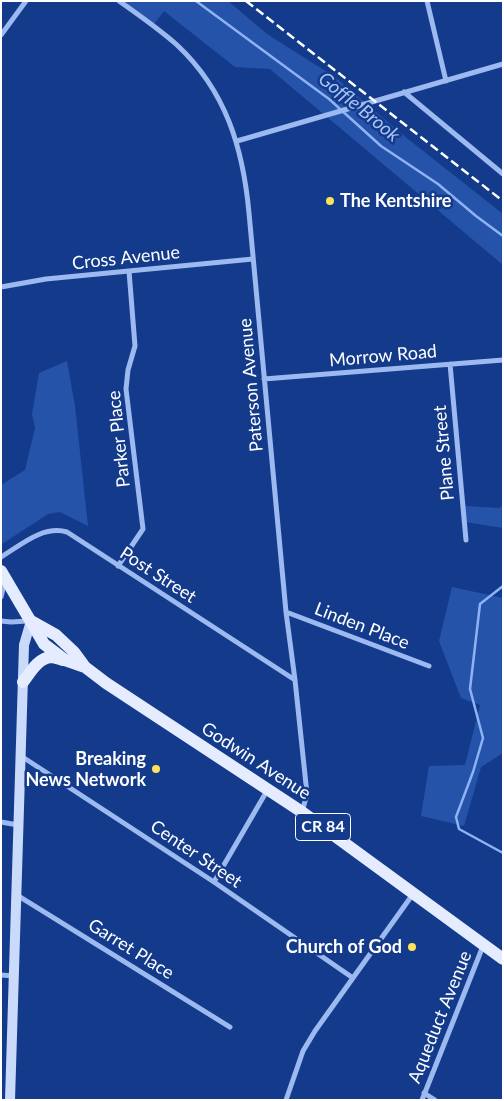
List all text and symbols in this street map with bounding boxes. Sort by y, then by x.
water label: Goffle Brook [314,67,404,147]
place label: The Kentshire [340,190,451,212]
marker: The Kentshire [324,195,336,207]
street label: Cross Avenue [71,242,181,274]
street label: Paterson Avenue [234,317,268,453]
street label: Morrow Road [328,341,438,371]
street label: Parker Place [103,390,135,488]
street label: Plane Street [429,404,459,502]
street label: Post Street [116,542,200,608]
street label: Linden Place [312,598,412,654]
street label: Godwin Avenue [197,718,315,804]
place label: Breaking News Network [26,748,146,791]
marker: Breaking News Network [150,763,162,775]
road number: CR 84 [296,814,350,840]
street label: Center Street [146,815,246,893]
street label: Garret Place [84,914,178,984]
place label: Church of God [286,936,402,958]
marker: Church of God [406,941,418,953]
street label: Aqueduct Avenue [404,948,476,1086]

